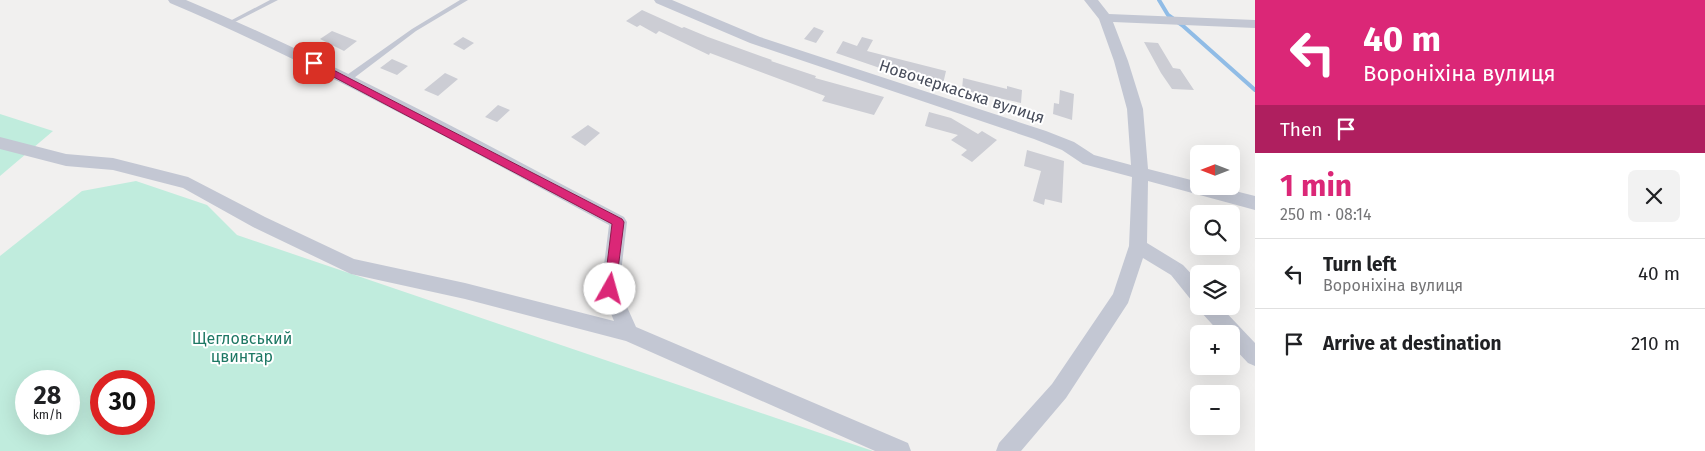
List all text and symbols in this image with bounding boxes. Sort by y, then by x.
text: 40 m [1363,18,1441,60]
icon: left [1280,20,1345,85]
pin [293,42,335,84]
icon: arrive [300,49,328,77]
street label: Новочеркаська вулиця [877,56,1047,127]
text: Вороніхіна вулиця [1363,60,1556,87]
icon: arrive [1332,115,1360,143]
text: Then [1280,118,1322,141]
north arrow [1190,145,1240,195]
map controls [1190,145,1240,435]
text: 1 min [1280,168,1352,204]
button: close [1628,170,1680,222]
button: search [1190,205,1240,255]
text: 250 m · 08:14 [1280,205,1372,224]
text: Turn left [1323,253,1397,276]
icon: left [1280,260,1308,288]
position arrow [583,262,635,314]
text: 40 m [1638,262,1680,285]
button: layers [1190,265,1240,315]
text: Вороніхіна вулиця [1323,276,1463,295]
button: + [1190,325,1240,375]
park label: Щегловський цвинтар [192,329,292,366]
icon: arrive [1280,330,1308,358]
text: Arrive at destination [1323,332,1502,355]
text: 210 m [1631,332,1680,355]
speed limit sign: 30 [90,370,155,435]
text: 28 [34,381,61,411]
button: − [1190,385,1240,435]
text: km/h [33,408,62,422]

